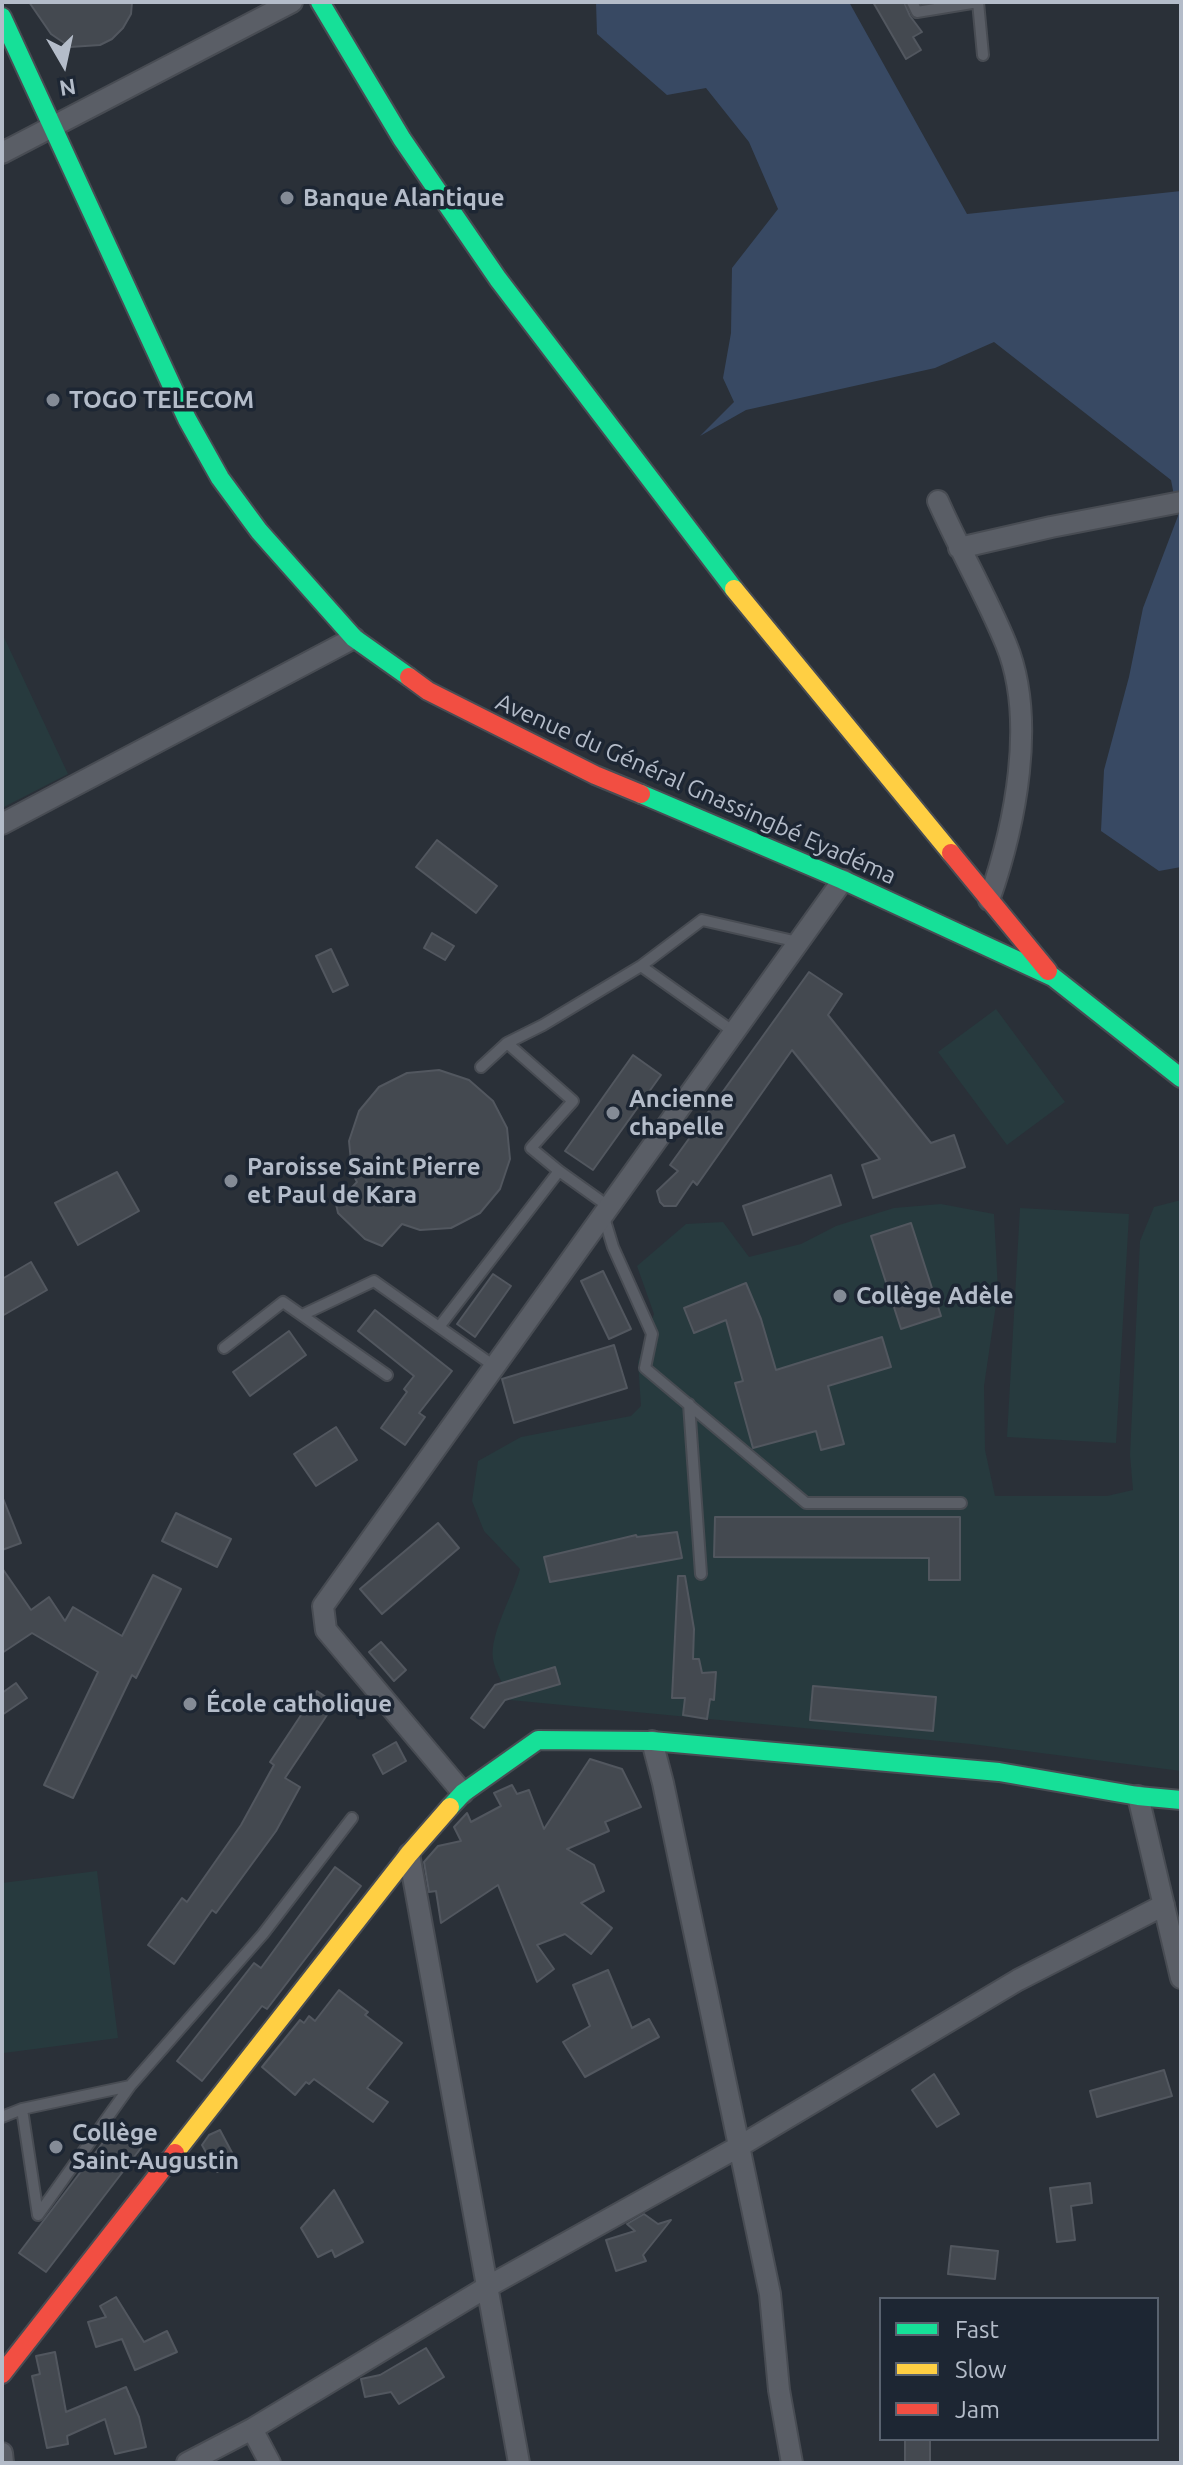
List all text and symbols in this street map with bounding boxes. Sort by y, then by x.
north arrow [24,24,104,104]
text: N [58,75,78,102]
place label: Banque Alantique [303,184,505,212]
marker: Banque Alantique [278,189,296,207]
place label: TOGO TELECOM [69,386,254,414]
marker: TOGO TELECOM [44,391,62,409]
street label: Avenue du Général Gnassingbé Eyadéma [491,687,901,891]
place label: Ancienne chapelle [629,1085,734,1141]
marker: Ancienne chapelle [604,1104,622,1122]
place label: Paroisse Saint Pierre et Paul de Kara [247,1153,480,1209]
marker: Paroisse Saint Pierre et Paul de Kara [222,1172,240,1190]
place label: Collège Adèle [856,1282,1014,1310]
marker: Collège Adèle [831,1287,849,1305]
place label: École catholique [206,1690,392,1718]
marker: École catholique [181,1695,199,1713]
place label: Collège Saint-Augustin [72,2119,239,2175]
marker: Collège Saint-Augustin [47,2138,65,2156]
legend [879,2297,1159,2441]
text: Fast [955,2316,999,2343]
text: Slow [955,2356,1007,2383]
text: Jam [955,2396,1000,2423]

